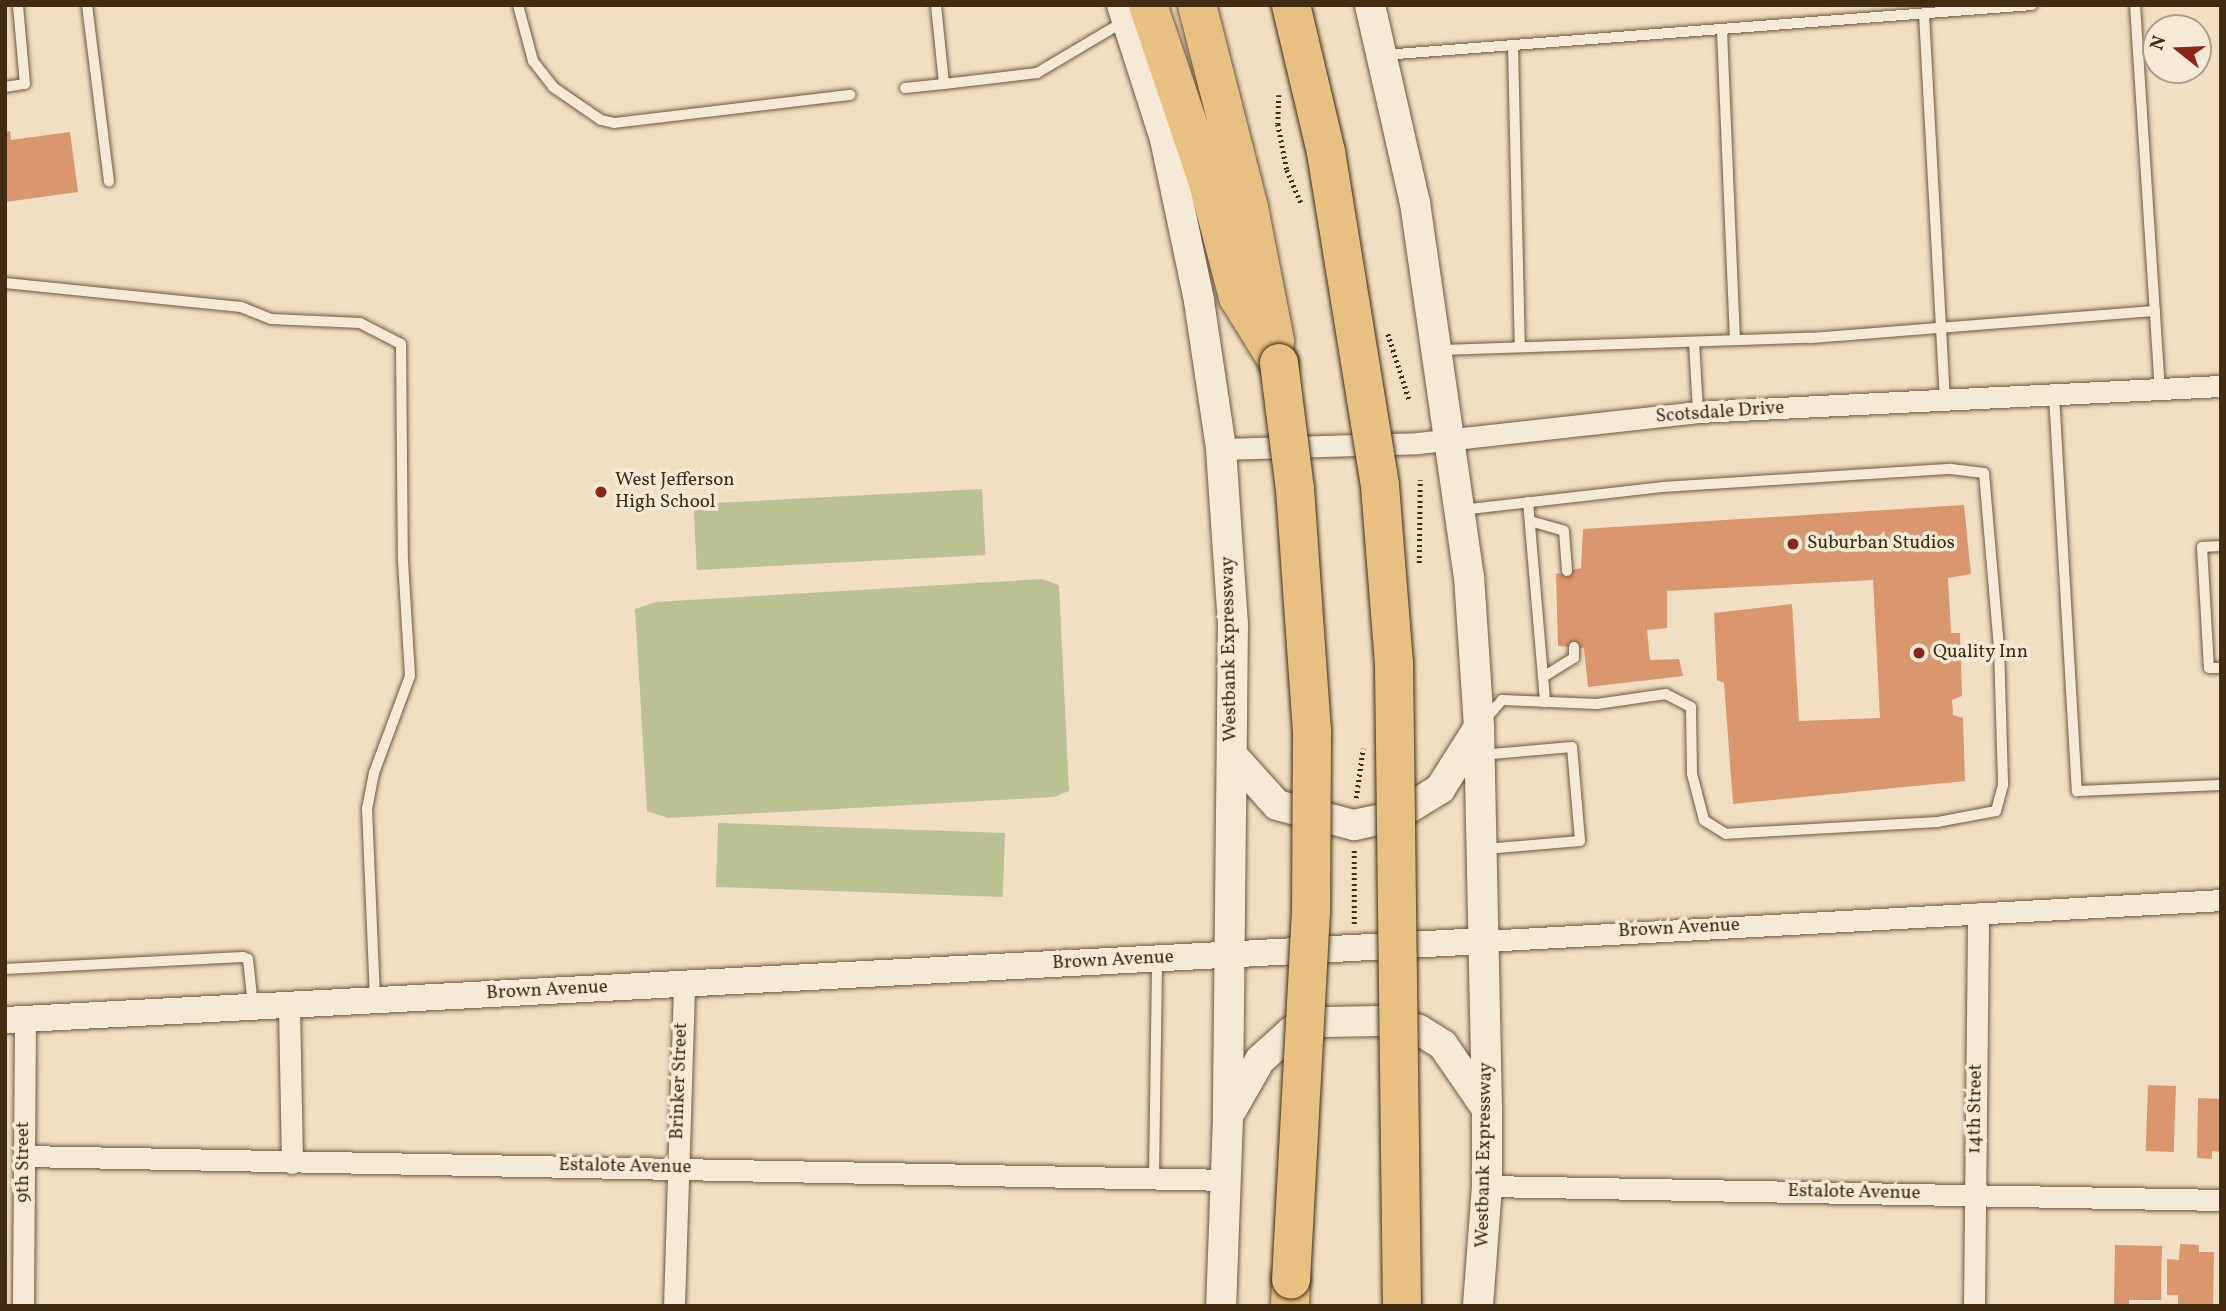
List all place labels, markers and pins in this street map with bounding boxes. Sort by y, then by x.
place label: West Jefferson High School [615,470,735,514]
marker: West Jefferson High School [593,484,609,500]
place label: Suburban Studios [1807,533,1955,555]
marker: Suburban Studios [1785,536,1801,552]
place label: Quality Inn [1933,642,2029,664]
marker: Quality Inn [1911,645,1927,661]

